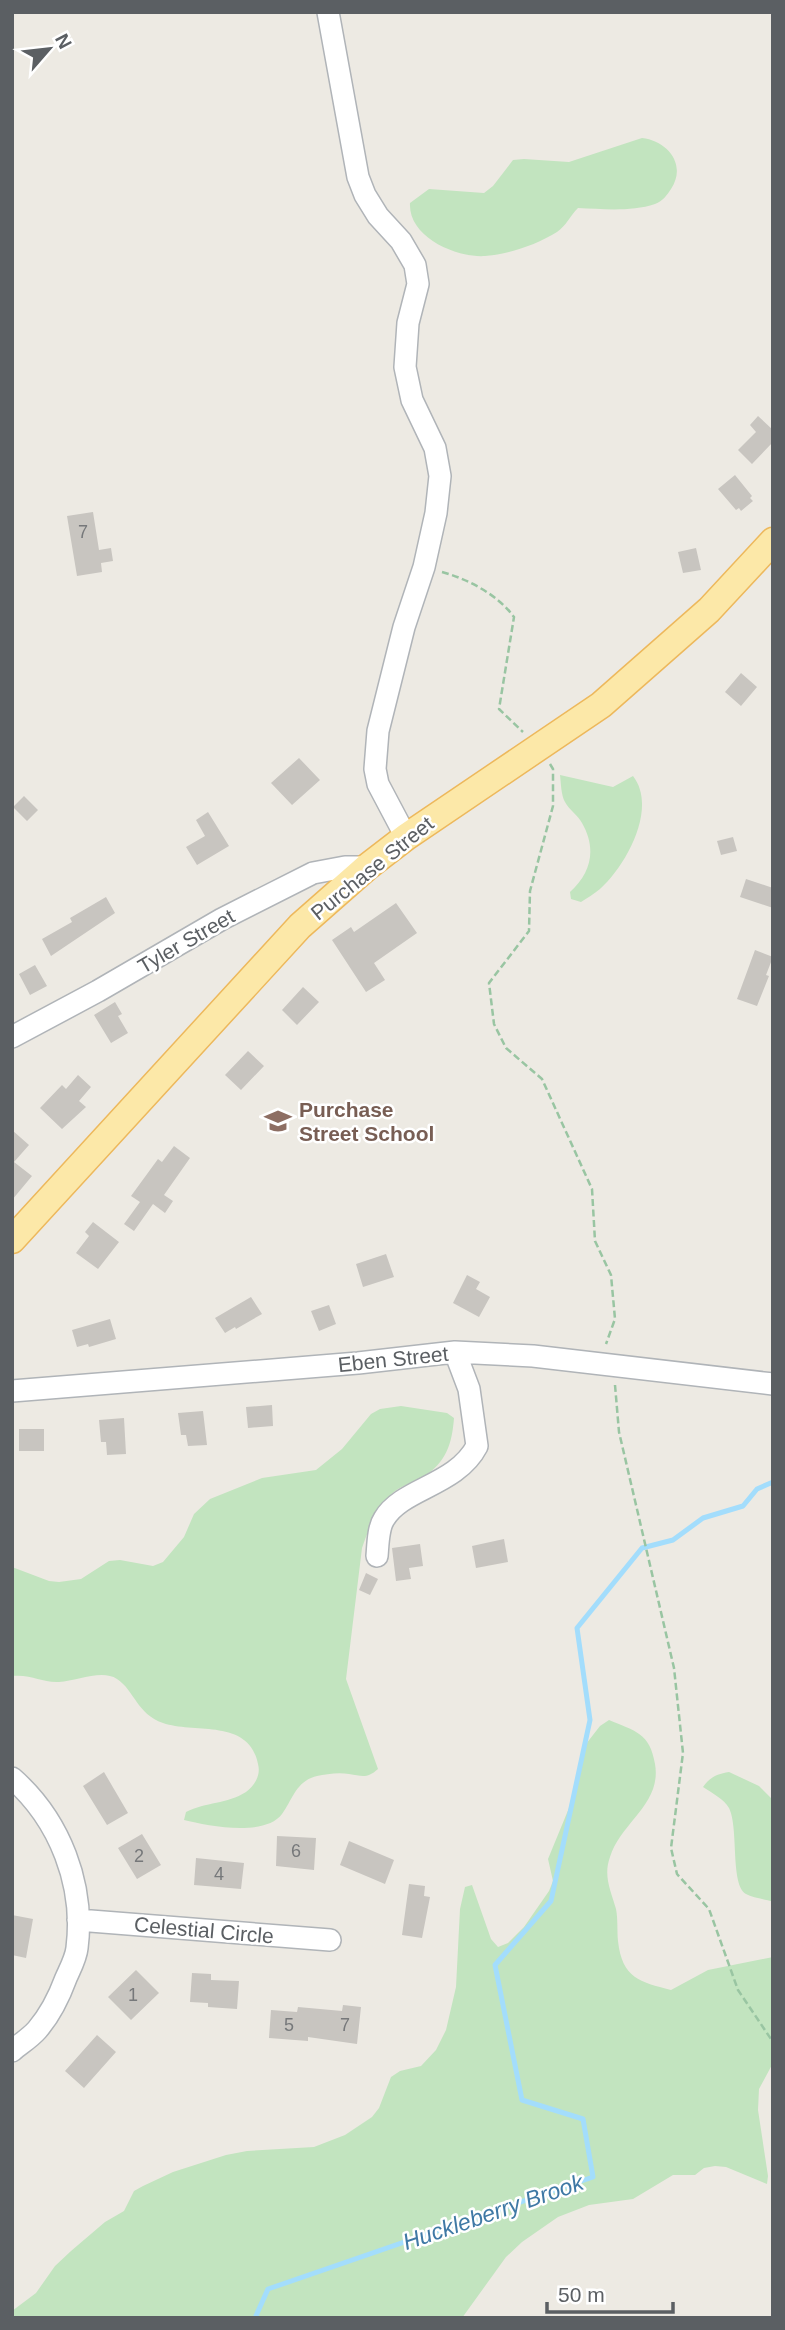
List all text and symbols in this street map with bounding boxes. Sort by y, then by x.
north arrow [14,14,84,84]
text: N [51,30,76,52]
house number: 7 [78,522,88,542]
street label: Purchase Street [306,812,438,924]
street label: Tyler Street [134,904,238,978]
place label: Purchase Street School [299,1098,434,1145]
school or university icon: Purchase Street School [263,1106,293,1136]
street label: Eben Street [337,1342,450,1376]
house number: 6 [291,1841,301,1861]
house number: 2 [134,1846,144,1866]
house number: 4 [214,1864,224,1884]
street label: Celestial Circle [133,1912,275,1948]
house number: 1 [128,1985,138,2005]
house number: 5 [284,2015,294,2035]
house number: 7 [340,2015,350,2035]
water label: Huckleberry Brook [399,2168,588,2255]
scale bar [547,2270,673,2314]
text: 50 m [558,2283,605,2306]

